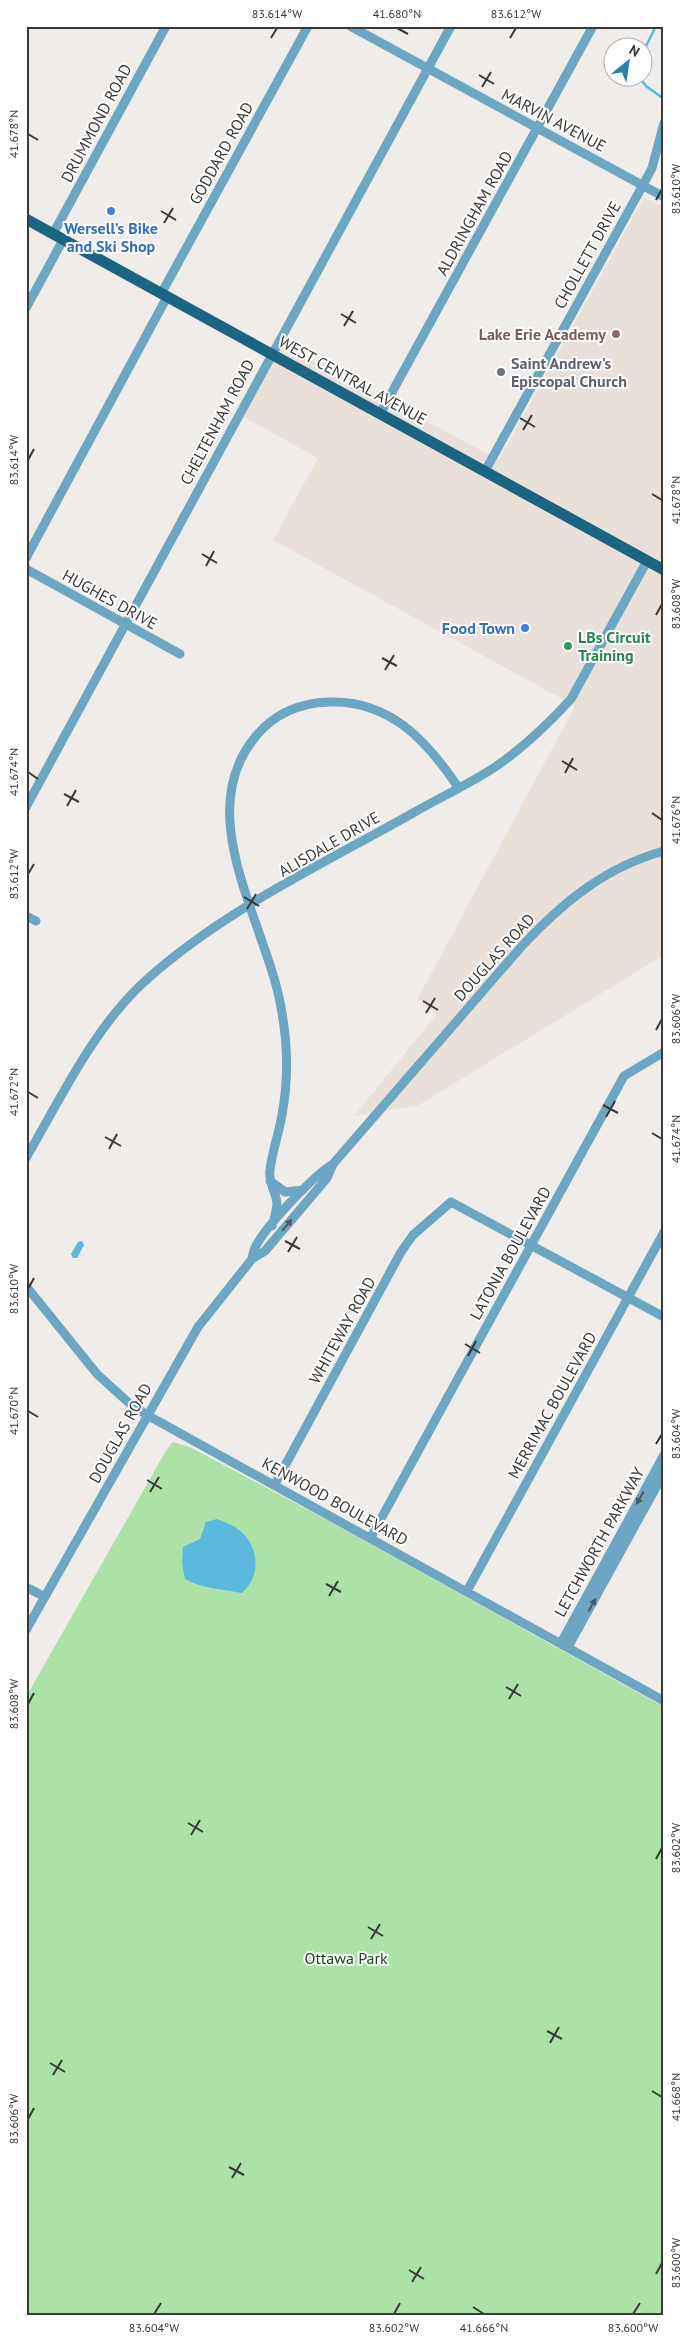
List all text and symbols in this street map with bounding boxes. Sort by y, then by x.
text: 83.614°W [252,6,302,21]
text: 41.680°N [373,6,421,21]
text: 83.612°W [491,6,541,21]
north arrow [602,38,652,88]
text: N [626,41,643,61]
street label: DRUMMOND ROAD [56,60,136,186]
street label: MARVIN AVENUE [498,84,610,156]
street label: GODDARD ROAD [185,98,257,208]
text: 41.678°N [6,110,21,158]
street label: ALDRINGHAM ROAD [432,147,516,279]
text: 83.610°W [668,164,683,214]
street label: CHOLLETT DRIVE [549,198,625,312]
marker: Wersell’s Bike and Ski Shop [105,205,117,217]
place label: Wersell’s Bike and Ski Shop [64,218,158,256]
place label: Lake Erie Academy [479,324,606,344]
marker: Lake Erie Academy [610,328,622,340]
street label: WEST CENTRAL AVENUE [276,331,430,429]
place label: Saint Andrew's Episcopal Church [511,353,627,391]
street label: CHELTENHAM ROAD [175,356,259,488]
marker: Saint Andrew's Episcopal Church [495,366,507,378]
text: 83.614°W [6,435,21,485]
text: 41.678°N [668,476,683,524]
street label: HUGHES DRIVE [59,565,161,633]
text: 83.608°W [668,579,683,629]
place label: Food Town [442,618,515,638]
marker: Food Town [519,622,531,634]
place label: LBs Circuit Training [578,627,651,665]
marker: LBs Circuit Training [562,640,574,652]
text: 41.674°N [6,748,21,796]
text: 41.676°N [668,796,683,844]
street label: ALISDALE DRIVE [275,807,383,881]
text: 83.612°W [6,849,21,899]
street label: DOUGLAS ROAD [449,909,539,1005]
text: 83.606°W [668,994,683,1044]
text: 41.672°N [6,1068,21,1116]
text: 41.674°N [668,1115,683,1163]
street label: LATONIA BOULEVARD [465,1183,555,1323]
one-way arrow [281,1219,292,1232]
text: 83.610°W [6,1264,21,1314]
street label: WHITEWAY ROAD [304,1273,380,1387]
street label: MERRIMAC BOULEVARD [503,1328,601,1482]
street label: DOUGLAS ROAD [84,1379,156,1487]
text: 41.670°N [6,1387,21,1435]
text: 83.604°W [668,1409,683,1459]
street label: KENWOOD BOULEVARD [258,1453,412,1549]
street label: LETCHWORTH PARKWAY [550,1464,648,1620]
one-way arrow [636,1491,645,1504]
one-way arrow [587,1598,596,1611]
text: 83.608°W [6,1679,21,1729]
text: 83.602°W [668,1823,683,1873]
park label: Ottawa Park [304,1948,388,1968]
text: 41.668°N [668,2073,683,2121]
text: 83.606°W [6,2094,21,2144]
text: 83.600°W [668,2238,683,2288]
text: 83.604°W [129,2320,179,2335]
text: 83.602°W [369,2320,419,2335]
text: 41.666°N [460,2320,508,2335]
text: 83.600°W [608,2320,658,2335]

